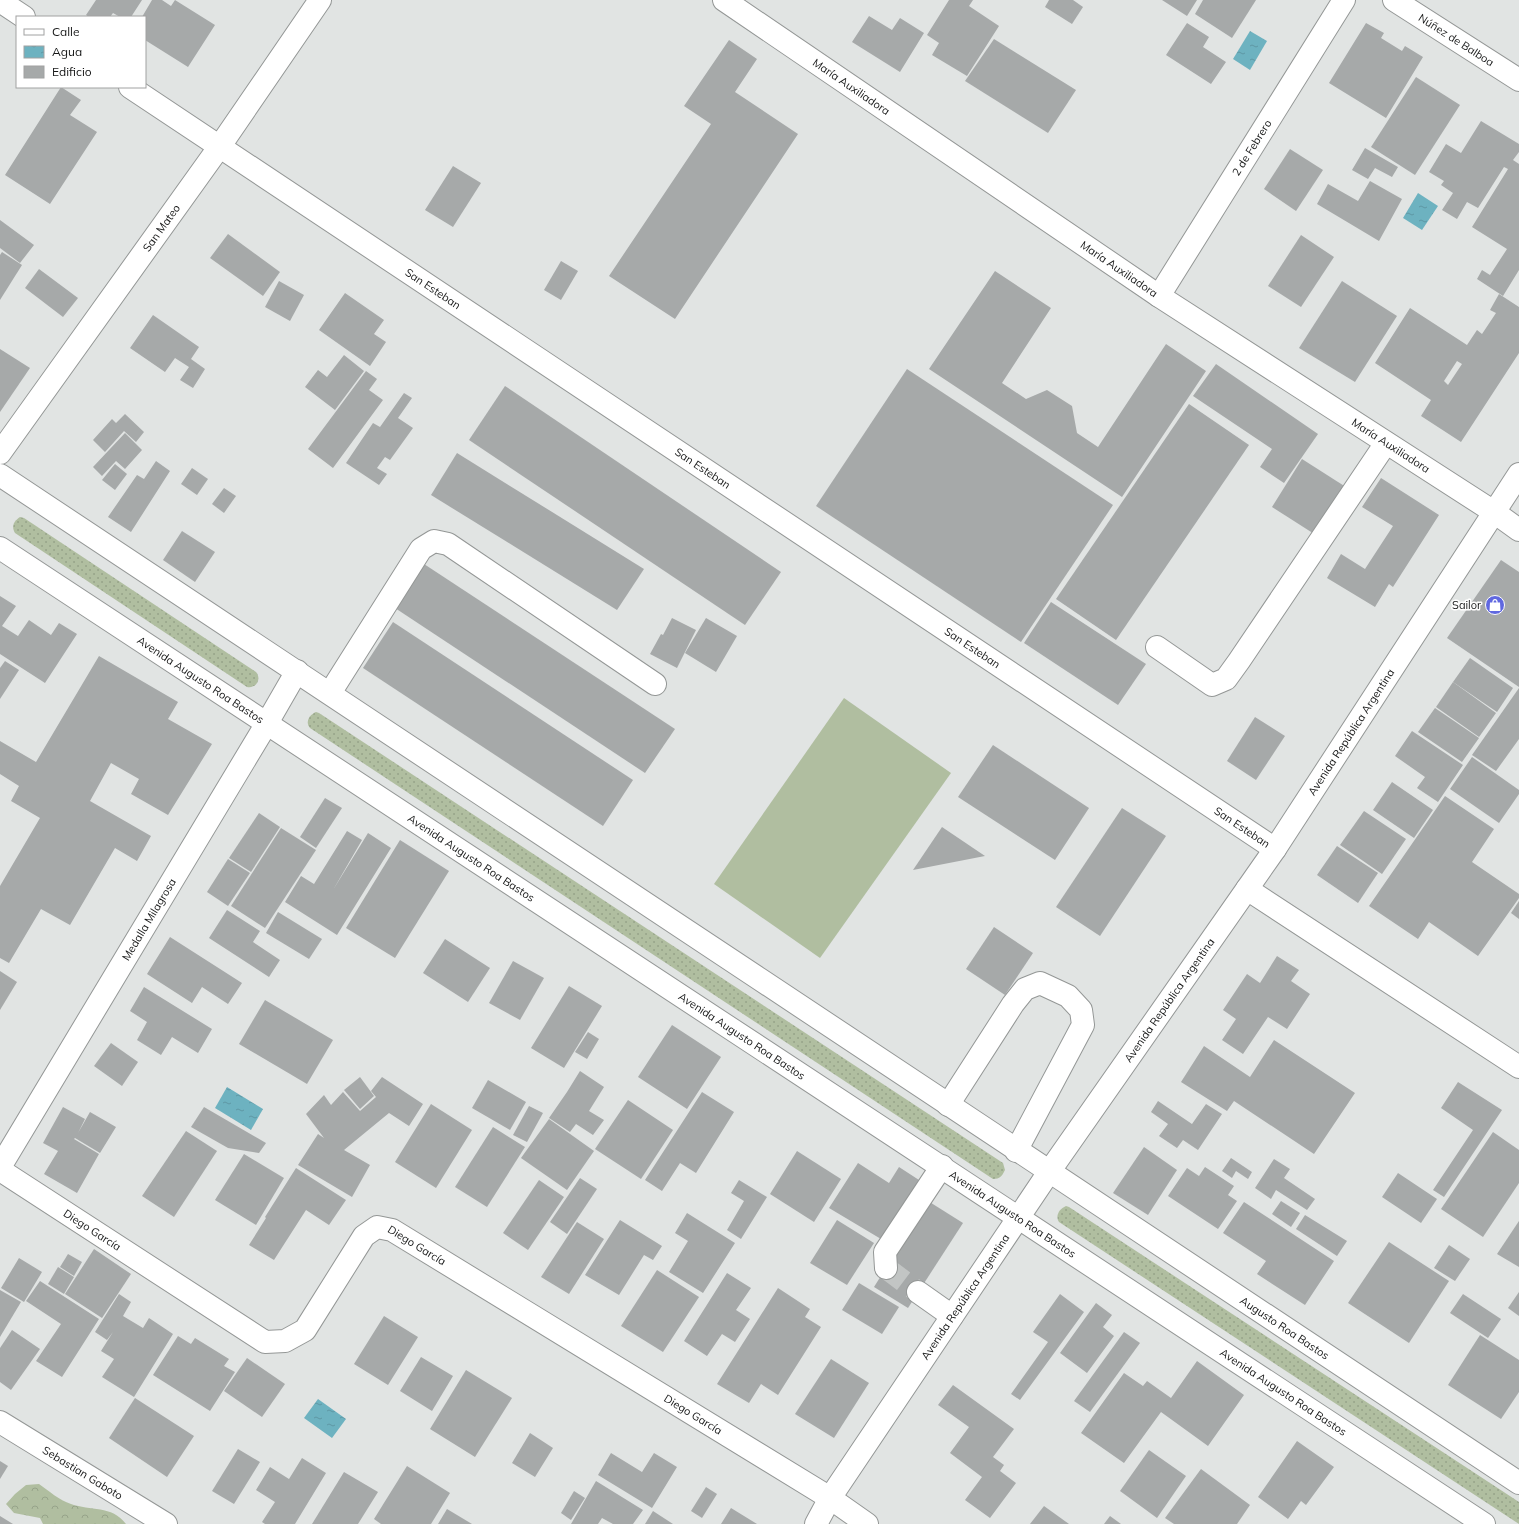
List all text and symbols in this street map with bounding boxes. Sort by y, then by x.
street label: Núñez de Balboa [1416,10,1497,69]
legend [16,16,146,88]
text: Calle [52,24,79,39]
text: Agua [52,44,82,59]
street label: María Auxiliadora [810,55,893,118]
text: Edificio [52,64,92,79]
street label: 2 de Febrero [1229,117,1275,178]
street label: San Mateo [140,201,183,254]
street label: María Auxiliadora [1078,238,1161,300]
street label: San Esteban [402,265,464,312]
street label: María Auxiliadora [1349,415,1433,476]
street label: San Esteban [672,445,733,492]
shop icon: Sailor [1484,594,1506,616]
place label: Sailor [1452,598,1481,612]
street label: San Esteban [942,624,1003,671]
street label: Avenida Augusto Roa Bastos [134,633,267,727]
street label: Avenida República Argentina [1305,666,1397,798]
street label: San Esteban [1212,804,1273,851]
street label: Avenida Augusto Roa Bastos [405,811,537,905]
street label: Medalla Milagrosa [119,876,179,963]
street label: Avenida República Argentina [1121,935,1218,1065]
street label: Avenida Augusto Roa Bastos [676,989,808,1083]
street label: Avenida Augusto Roa Bastos [947,1167,1079,1261]
street label: Diego García [61,1206,124,1254]
street label: Diego García [385,1222,449,1268]
street label: Avenida República Argentina [918,1231,1012,1362]
street label: Augusto Roa Bastos [1237,1293,1332,1362]
street label: Avenida Augusto Roa Bastos [1217,1345,1349,1439]
street label: Diego García [661,1391,725,1437]
street label: Sebastian Gaboto [40,1443,125,1503]

